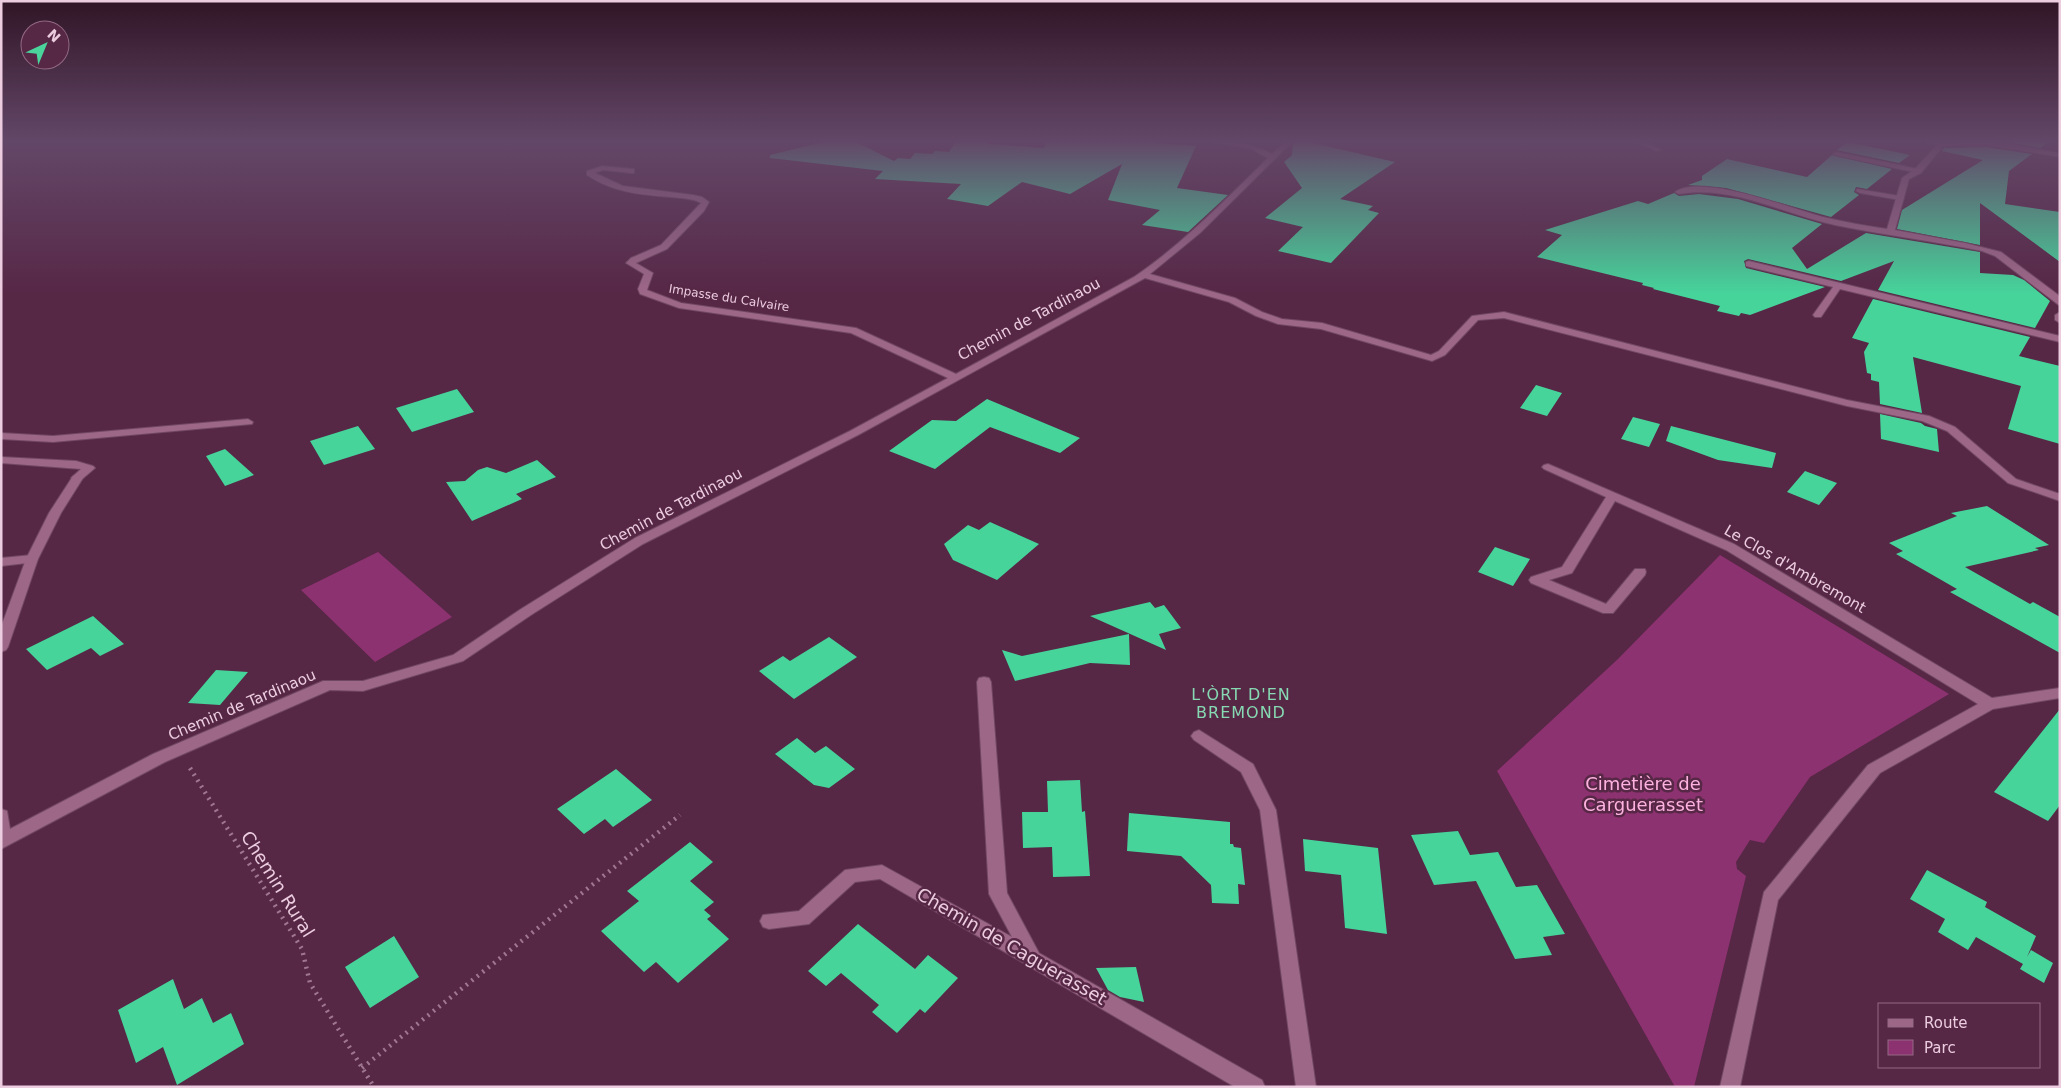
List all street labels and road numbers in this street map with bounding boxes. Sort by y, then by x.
street label: Chemin de Tardinaou [955,274,1103,364]
street label: Impasse du Calvaire [668,282,790,314]
street label: Chemin de Tardinaou [597,464,745,554]
street label: Le Clos d'Ambremont [1721,521,1869,617]
street label: Chemin de Tardinaou [165,666,319,744]
street label: Chemin Rural [237,827,319,941]
street label: Chemin de Caguerasset [913,883,1111,1009]

